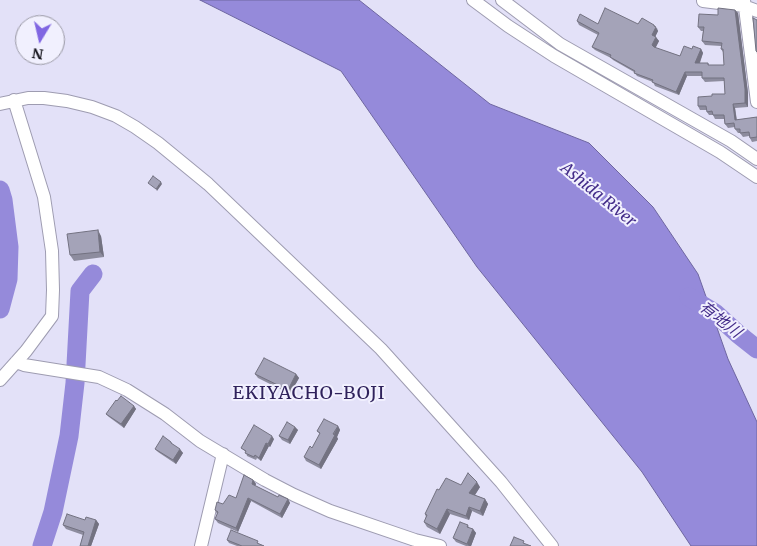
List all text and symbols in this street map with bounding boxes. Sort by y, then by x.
north arrow [15,15,65,65]
text: N [31,44,45,64]
water label: Ashida River [557,159,639,231]
water label: 有地川 [695,298,745,342]
district label: EKIYACHO-BOJI [231,383,387,405]

